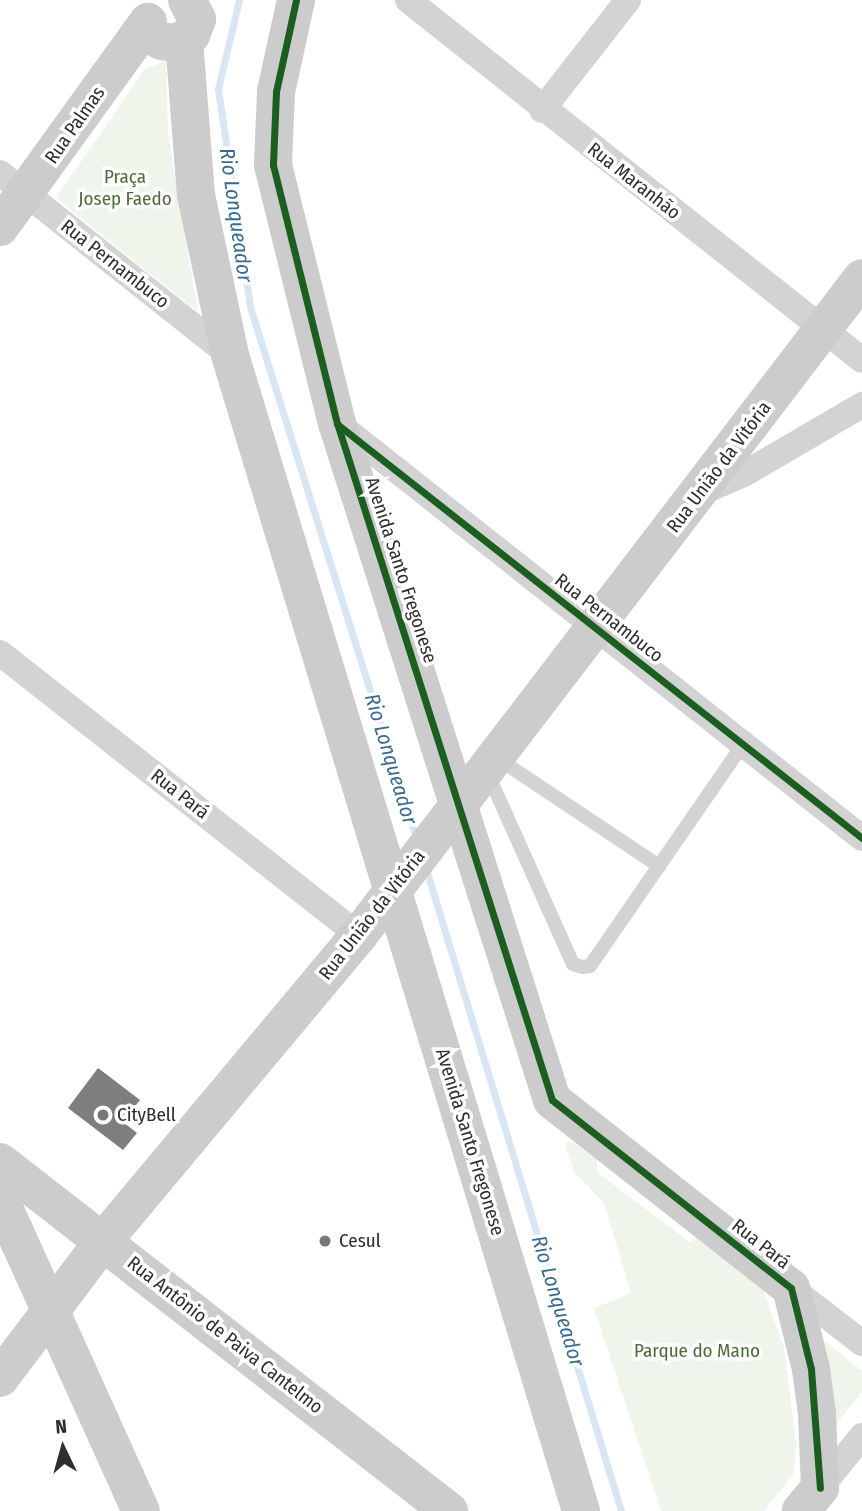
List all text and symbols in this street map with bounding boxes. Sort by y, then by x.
street label: Rua Palmas [40,82,110,168]
street label: Rua Maranhão [583,138,685,224]
water label: Rio Lonqueador [214,146,258,284]
park label: Praça Josep Faedo [78,166,172,210]
street label: Rua Pernambuco [56,215,174,313]
street label: Rua União da Vitória [662,397,776,537]
street label: Avenida Santo Fregonese [360,474,442,666]
street label: Rua Pernambuco [550,569,668,667]
water label: Rio Lonqueador [359,691,423,827]
street label: Rua Pará [146,764,214,824]
street label: Rua União da Vitória [314,845,430,985]
street label: Avenida Santo Fregonese [431,1046,509,1238]
place label: CityBell [117,1104,176,1126]
marker: CityBell [95,1107,111,1123]
street label: Rua Pará [727,1214,795,1274]
place label: Cesul [339,1230,381,1252]
marker: Cesul [317,1233,333,1249]
water label: Rio Lonqueador [526,1233,590,1369]
street label: Rua Antônio de Paiva Cantelmo [123,1252,327,1418]
park label: Parque do Mano [634,1340,760,1362]
north arrow [28,1413,98,1483]
text: N [54,1415,68,1439]

